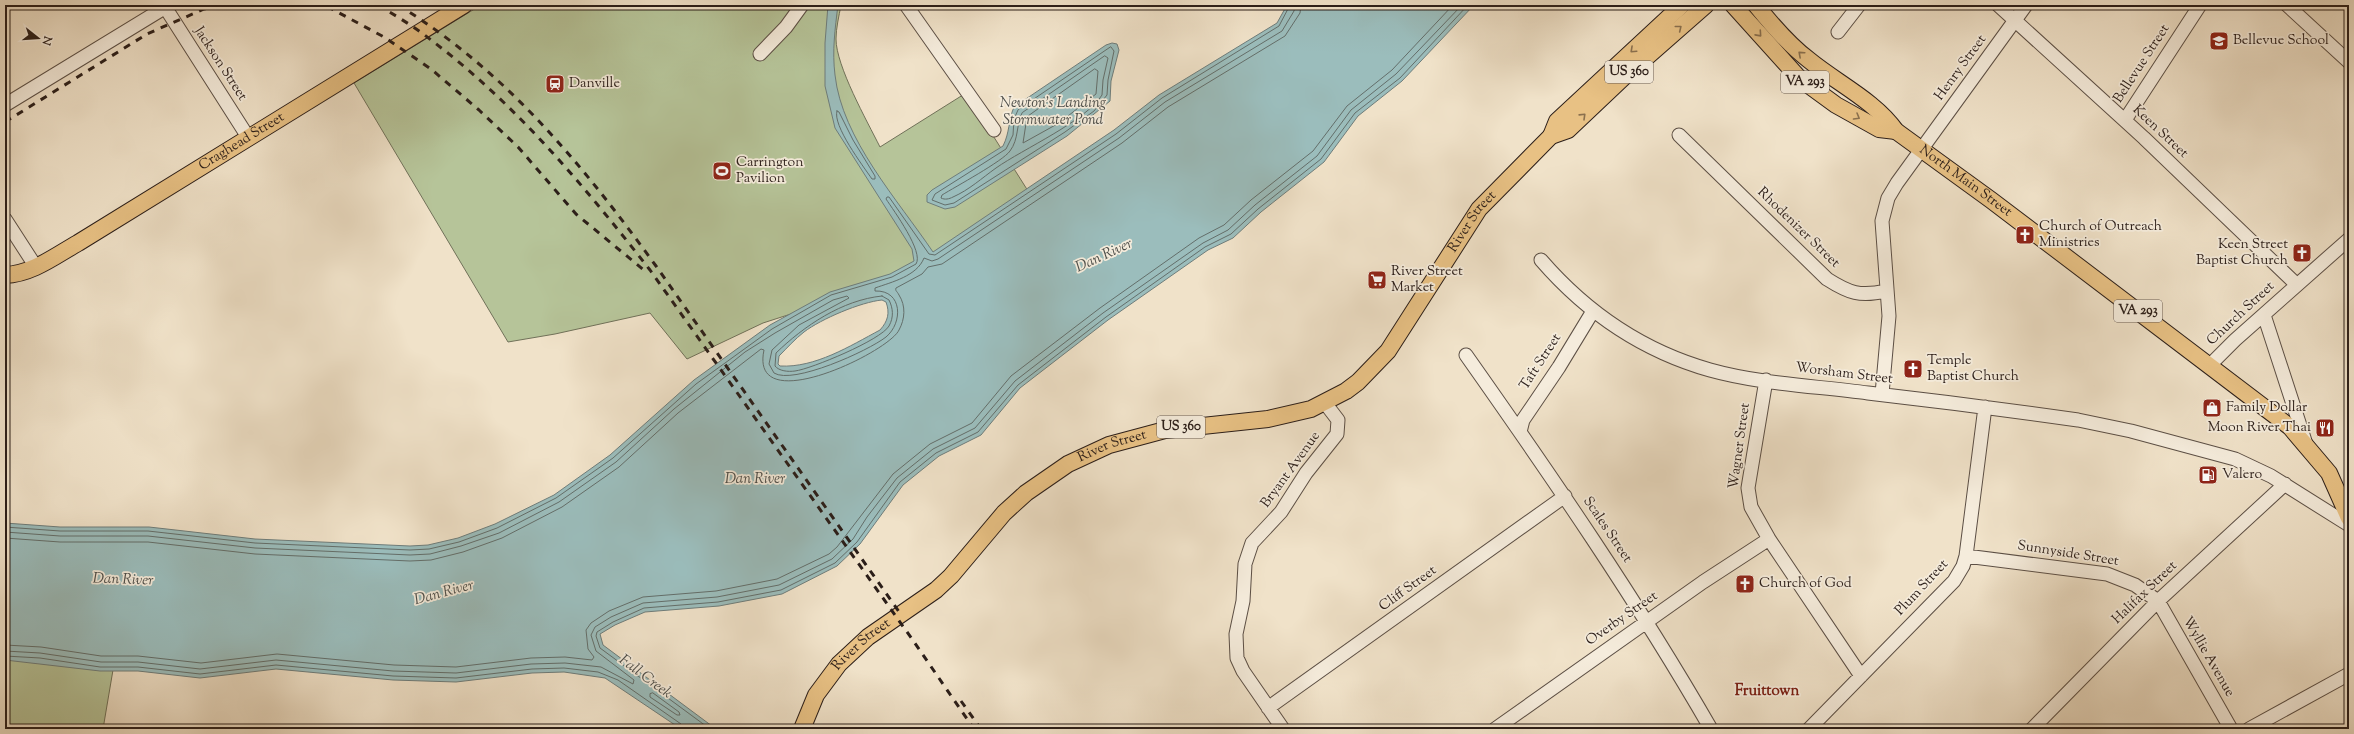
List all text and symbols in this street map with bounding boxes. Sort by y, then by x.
north arrow [18,18,58,58]
street label: Bellevue Street [2109,21,2175,107]
street label: Jackson Street [188,22,252,105]
one-way arrow [1675,25,1682,32]
one-way arrow [1754,29,1762,37]
school or university icon: Bellevue School [2208,30,2230,52]
street label: Henry Street [1930,31,1992,105]
place label: Bellevue School [2233,31,2329,51]
text: N [38,33,56,47]
one-way arrow [1630,45,1637,52]
one-way arrow [1799,52,1806,59]
road number: US 360 [1605,61,1653,83]
road number: VA 293 [1781,71,1829,93]
station icon: Danville [544,73,566,95]
place label: Danville [569,74,620,94]
water label: Newton's Landing Stormwater Pond [1000,93,1107,131]
street label: Keen Street [2128,101,2193,163]
street label: Craghead Street [195,108,289,176]
one-way arrow [1579,113,1586,120]
one-way arrow [1853,113,1860,120]
street label: North Main Street [1915,141,2016,222]
place label: Carrington Pavilion [736,153,804,189]
sports icon: Carrington Pavilion [711,160,733,182]
street label: Rhodenizer Street [1752,183,1844,273]
street label: River Street [1443,186,1501,257]
place label: Church of Outreach Ministries [2039,217,2162,253]
church icon: Church of Outreach Ministries [2014,224,2036,246]
water label: Dan River [1072,233,1137,278]
place label: Keen Street Baptist Church [2196,235,2288,271]
church icon: Keen Street Baptist Church [2291,242,2313,264]
place label: River Street Market [1391,262,1463,298]
supermarket icon: River Street Market [1366,269,1388,291]
street label: Church Street [2203,277,2280,351]
road number: VA 293 [2114,300,2162,322]
street label: Taft Street [1515,330,1567,394]
place label: Temple Baptist Church [1927,351,2019,387]
street label: Worsham Street [1794,358,1894,390]
church icon: Temple Baptist Church [1902,358,1924,380]
shop icon: Family Dollar [2201,397,2223,419]
place label: Family Dollar [2226,398,2308,418]
street label: Wagner Street [1724,401,1756,490]
road number: US 360 [1157,416,1205,438]
restaurant icon: Moon River Thai [2314,417,2336,439]
place label: Moon River Thai [2208,418,2311,438]
street label: River Street [1074,425,1149,468]
street label: Bryant Avenue [1256,428,1326,512]
fuel station icon: Valero [2197,464,2219,486]
place label: Valero [2222,465,2262,485]
water label: Dan River [725,469,786,490]
street label: Scales Street [1577,493,1637,567]
street label: Sunnyside Street [2016,536,2120,572]
street label: Plum Street [1891,555,1953,621]
street label: Halifax Street [2108,557,2182,629]
street label: Cliff Street [1375,561,1441,617]
water label: Dan River [92,568,154,592]
church icon: Church of God [1734,573,1756,595]
place label: Church of God [1759,574,1852,594]
water label: Dan River [412,575,477,611]
street label: Overby Street [1582,587,1662,651]
street label: Wyllie Avenue [2177,613,2239,701]
street label: River Street [827,614,895,675]
water label: Fall Creek [614,650,676,704]
district label: Fruittown [1735,681,1799,702]

